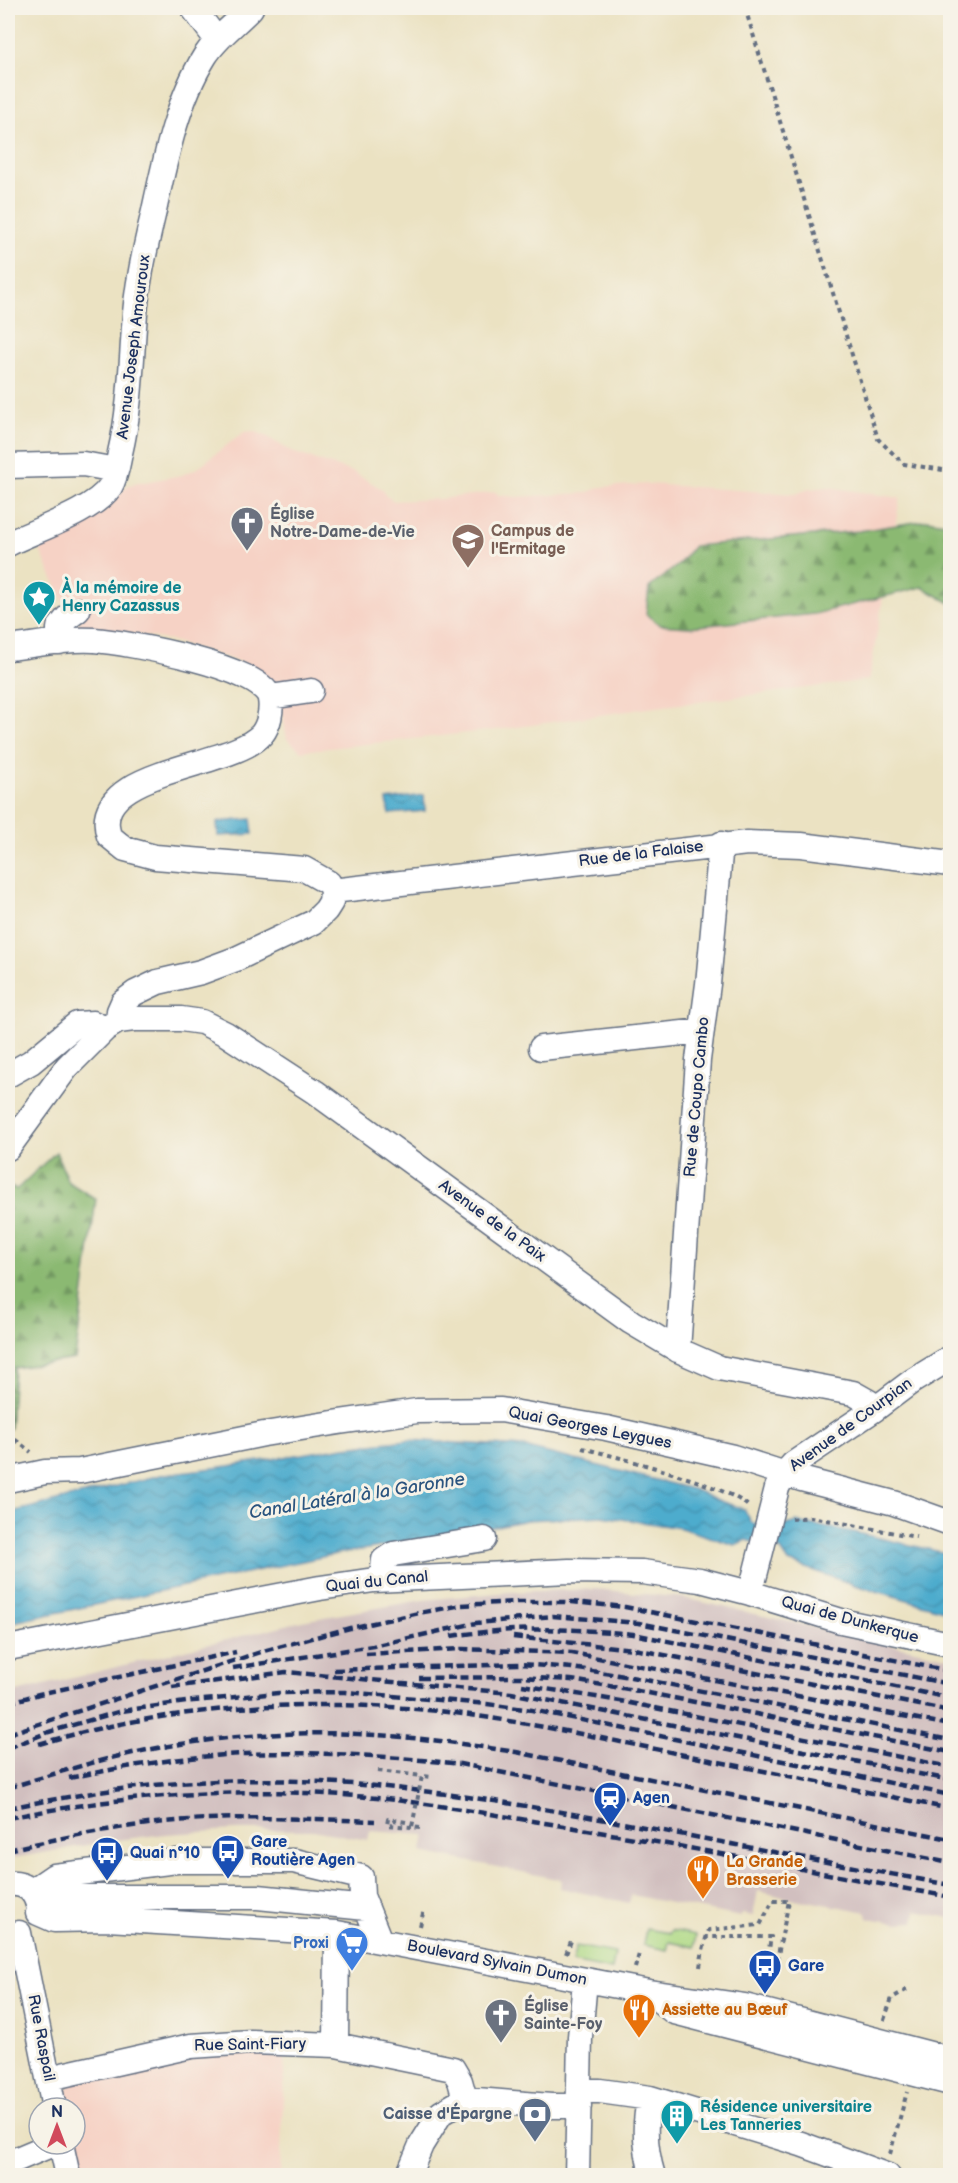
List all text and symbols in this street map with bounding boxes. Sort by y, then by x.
street label: Avenue Joseph Amouroux [113,253,155,440]
place label: Église Notre-Dame-de-Vie [270,502,415,542]
church icon: Église Notre-Dame-de-Vie [229,505,265,552]
school or university icon: Campus de l'Ermitage [450,522,486,569]
place label: Campus de l'Ermitage [491,522,574,559]
place label: À la mémoire de Henry Cazassus [61,576,181,616]
place icon: À la mémoire de Henry Cazassus [21,579,57,626]
street label: Rue de la Falaise [577,837,705,871]
street label: Rue de Coupo Cambo [681,1016,713,1178]
street label: Avenue de la Paix [435,1176,550,1266]
street label: Avenue de Courpian [786,1374,916,1476]
street label: Quai Georges Leygues [507,1403,673,1453]
water label: Canal Latéral à la Garonne [248,1469,466,1523]
street label: Quai du Canal [325,1567,429,1597]
street label: Quai de Dunkerque [779,1593,921,1648]
station icon: Agen [592,1780,628,1827]
place label: Agen [632,1789,670,1808]
bus stop icon: Gare Routière Agen [210,1833,246,1880]
place label: Gare Routière Agen [251,1833,355,1870]
bus stop icon: Quai n°10 [89,1835,125,1882]
place label: Quai n°10 [130,1844,200,1863]
restaurant icon: La Grande Brasserie [685,1853,721,1900]
place label: La Grande Brasserie [726,1853,803,1890]
supermarket icon: Proxi [334,1925,370,1972]
place label: Proxi [293,1934,329,1953]
street label: Boulevard Sylvain Dumon [405,1936,589,1990]
bus stop icon: Gare [747,1948,783,1995]
place label: Gare [788,1957,824,1976]
restaurant icon: Assiette au Bœuf [621,1992,657,2039]
street label: Rue Raspail [23,1993,59,2083]
place label: Église Sainte-Foy [524,1994,603,2034]
church icon: Église Sainte-Foy [483,1997,519,2044]
place label: Assiette au Bœuf [661,2001,789,2020]
street label: Rue Saint-Fiary [194,2035,307,2055]
north arrow [27,2096,87,2156]
bank icon: Caisse d'Épargne [517,2096,553,2143]
building icon: Résidence universitaire Les Tanneries [659,2098,695,2145]
place label: Résidence universitaire Les Tanneries [700,2098,872,2135]
place label: Caisse d'Épargne [383,2102,512,2124]
text: N [51,2103,63,2122]

